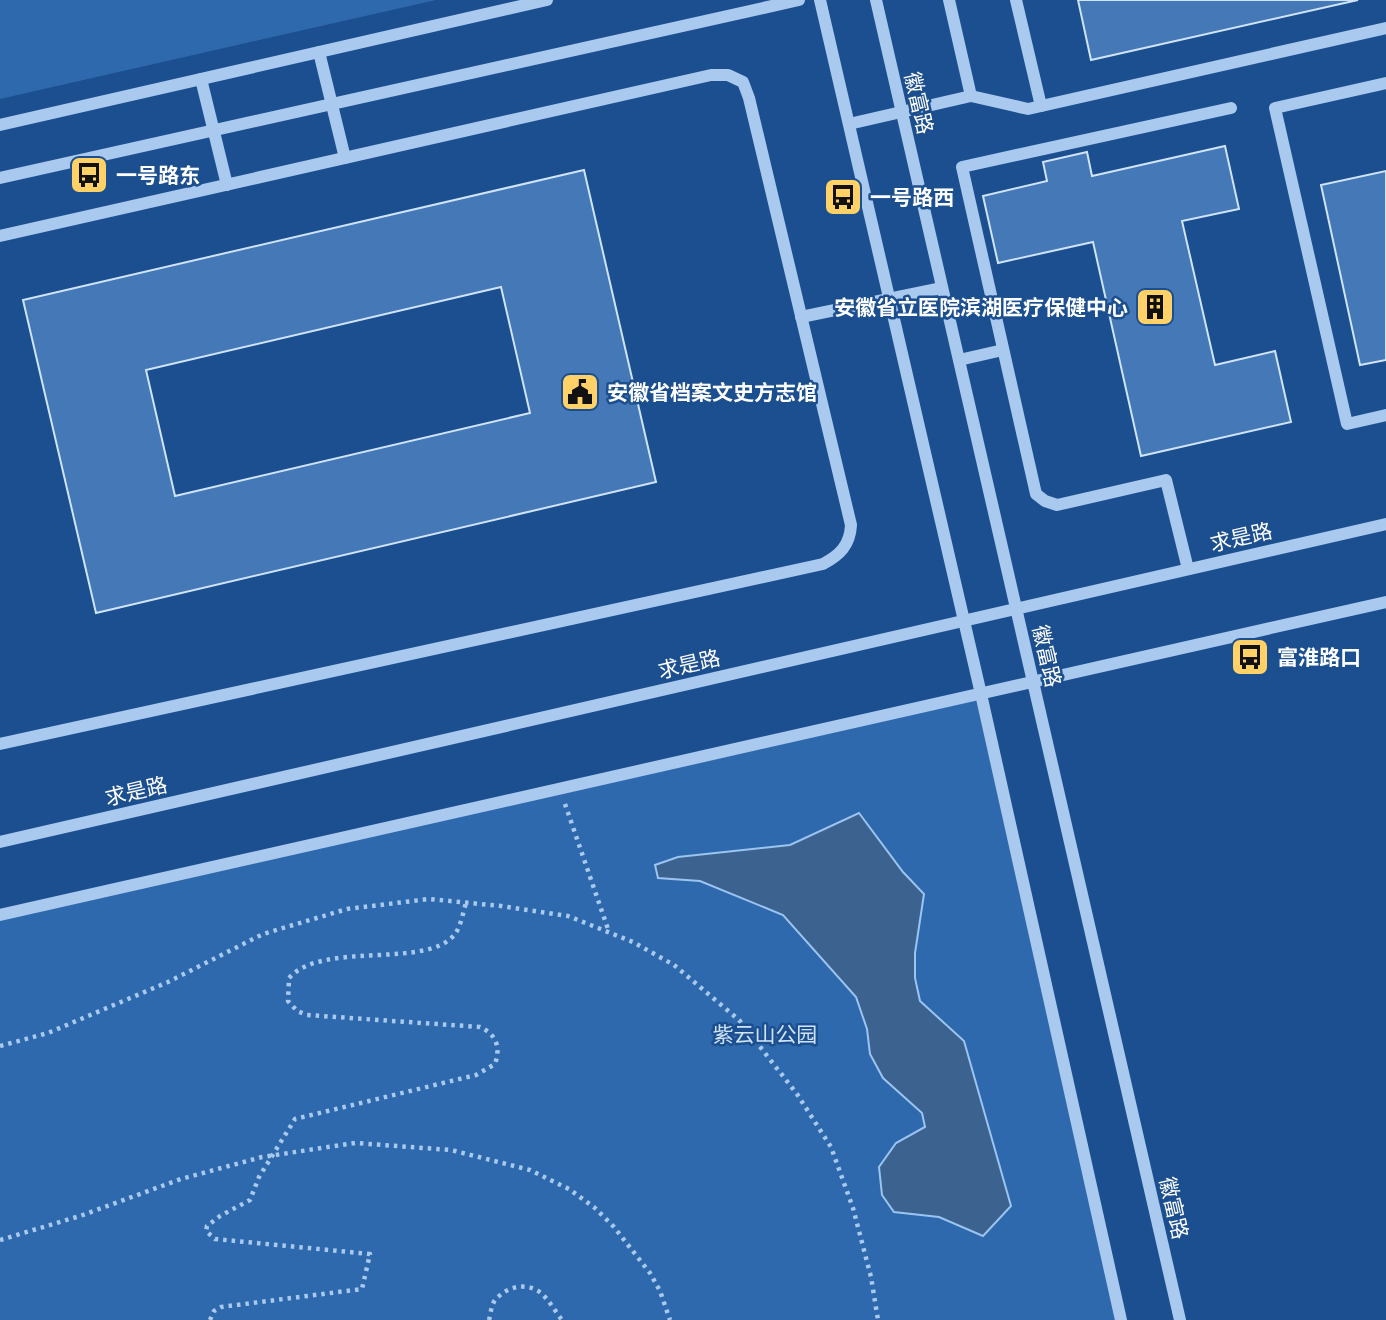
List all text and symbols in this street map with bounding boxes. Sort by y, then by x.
street label: 徽富路 [899,69,939,137]
bus stop icon: 一号路东 [68,154,110,196]
place label: 一号路东 [116,162,200,189]
bus stop icon: 一号路西 [822,176,864,218]
place label: 一号路西 [870,184,954,211]
building icon: 安徽省立医院滨湖医疗保健中心 [1134,286,1176,328]
place label: 安徽省立医院滨湖医疗保健中心 [834,294,1128,321]
public building icon: 安徽省档案文史方志馆 [559,371,601,413]
place label: 安徽省档案文史方志馆 [607,379,817,406]
street label: 求是路 [1207,517,1275,557]
street label: 徽富路 [1027,622,1067,690]
bus stop icon: 富淮路口 [1229,636,1271,678]
street label: 求是路 [655,644,723,684]
place label: 富淮路口 [1277,644,1361,671]
street label: 求是路 [102,771,170,811]
park label: 紫云山公园 [713,1021,818,1048]
street label: 徽富路 [1154,1174,1194,1242]

